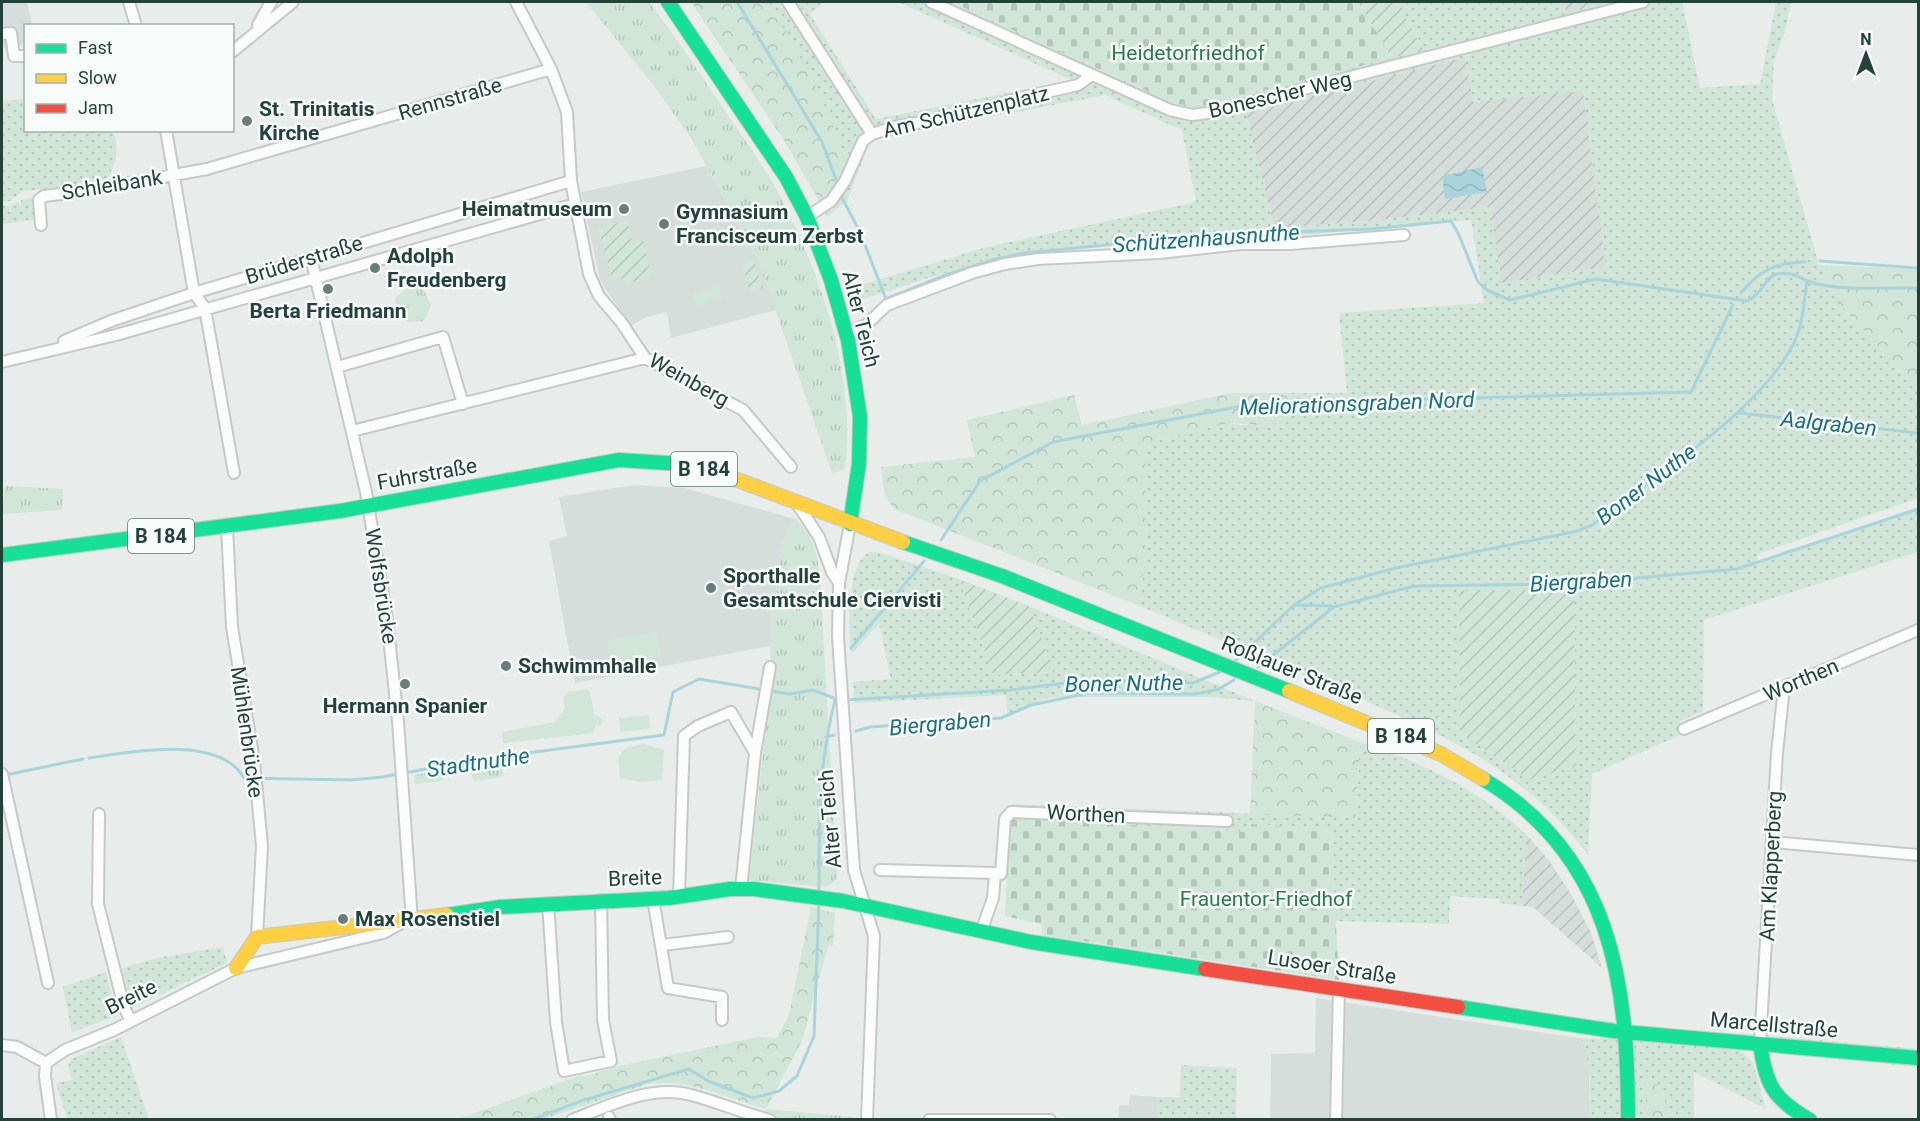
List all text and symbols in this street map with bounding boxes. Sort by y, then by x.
legend [24,24,234,132]
north arrow [1836,24,1896,84]
text: N [1860,30,1872,49]
text: Fast [78,37,113,58]
park label: Heidetorfriedhof [1111,41,1265,65]
text: Slow [78,67,117,88]
street label: Bonescher Weg [1206,67,1354,123]
street label: Rennstraße [395,73,505,125]
street label: Am Schützenplatz [881,81,1051,143]
text: Jam [78,97,114,118]
place label: St. Trinitatis Kirche [259,97,375,145]
marker: St. Trinitatis Kirche [240,114,254,128]
street label: Schleibank [60,165,165,205]
place label: Heimatmuseum [462,197,612,221]
place label: Gymnasium Francisceum Zerbst [676,200,864,248]
marker: Heimatmuseum [617,202,631,216]
marker: Gymnasium Francisceum Zerbst [657,217,671,231]
water label: Schützenhausnuthe [1112,219,1300,258]
street label: Brüderstraße [242,231,366,289]
place label: Adolph Freudenberg [387,244,506,292]
marker: Adolph Freudenberg [368,261,382,275]
street label: Alter Teich [837,268,885,370]
marker: Berta Friedmann [321,282,335,296]
place label: Berta Friedmann [249,299,407,323]
street label: Weinberg [645,348,733,412]
water label: Meliorationsgraben Nord [1239,387,1476,420]
water label: Aalgraben [1779,406,1878,441]
water label: Boner Nuthe [1592,439,1701,530]
road number: B 184 [671,452,737,486]
street label: Fuhrstraße [375,453,479,495]
road number: B 184 [128,519,194,553]
street label: Wolfsbrücke [360,527,402,645]
place label: Sporthalle Gesamtschule Ciervisti [723,564,942,612]
water label: Biergraben [1529,566,1633,597]
marker: Sporthalle Gesamtschule Ciervisti [704,581,718,595]
street label: Roßlauer Straße [1218,631,1366,709]
place label: Schwimmhalle [518,654,656,678]
street label: Worthen [1760,654,1842,706]
marker: Schwimmhalle [499,659,513,673]
street label: Mühlenbrücke [226,665,268,799]
water label: Boner Nuthe [1065,670,1183,697]
marker: Hermann Spanier [398,677,412,691]
place label: Hermann Spanier [323,694,488,718]
water label: Biergraben [888,707,992,740]
road number: B 184 [1368,719,1434,753]
water label: Stadtnuthe [425,743,531,782]
street label: Alter Teich [814,769,846,869]
street label: Am Klapperberg [1755,790,1787,942]
street label: Worthen [1046,800,1126,828]
street label: Breite [607,865,663,891]
park label: Frauentor-Friedhof [1180,887,1353,911]
place label: Max Rosenstiel [355,907,500,931]
marker: Max Rosenstiel [336,912,350,926]
street label: Lusoer Straße [1266,945,1398,989]
street label: Breite [101,974,161,1020]
street label: Marcellstraße [1709,1007,1839,1043]

